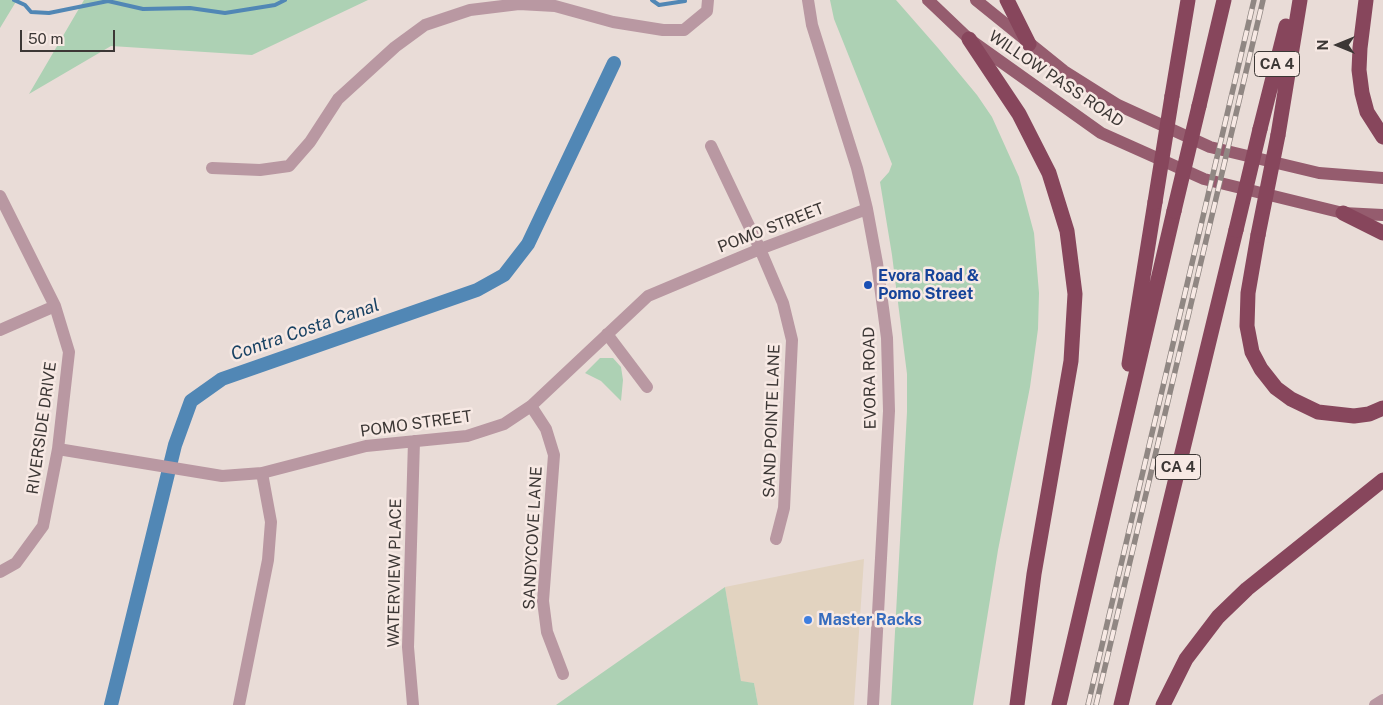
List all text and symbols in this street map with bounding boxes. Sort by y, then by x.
scale bar [22,20,118,52]
north arrow [1313,20,1363,70]
street label: WILLOW PASS ROAD [985,27,1127,131]
text: 50 m [28,30,63,47]
text: N [1315,40,1331,50]
road number: CA 4 [1254,52,1300,76]
street label: POMO STREET [715,199,827,257]
place label: Evora Road & Pomo Street [878,266,979,304]
marker: Evora Road & Pomo Street [862,279,874,291]
water label: Contra Costa Canal [228,294,382,366]
street label: EVORA ROAD [860,327,880,429]
street label: SAND POINTE LANE [760,344,784,498]
street label: RIVERSIDE DRIVE [23,360,61,496]
street label: POMO STREET [359,407,473,441]
road number: CA 4 [1156,454,1200,480]
street label: SANDYCOVE LANE [520,466,546,610]
street label: WATERVIEW PLACE [384,498,406,648]
place label: Master Racks [818,610,922,630]
marker: Master Racks [802,614,814,626]

